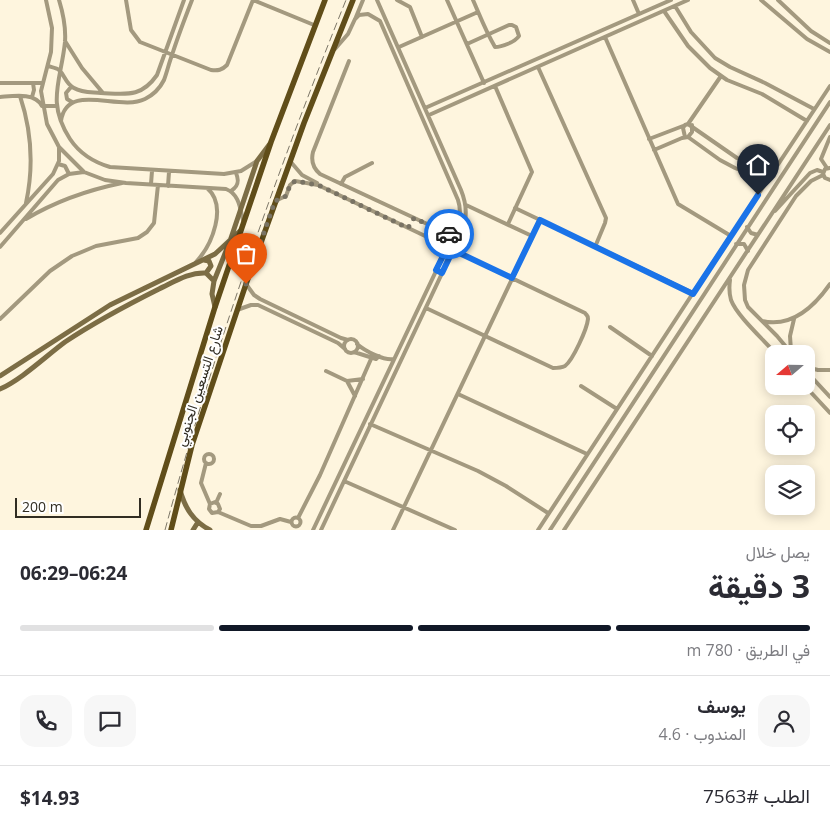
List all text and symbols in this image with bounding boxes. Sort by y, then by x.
pin [737,144,779,195]
icon: home [744,151,772,179]
courier [424,209,474,259]
icon: car [435,220,463,248]
pin [225,233,267,284]
icon: bag [232,240,260,268]
street label: شارع التسعين الجنوبي [170,323,230,449]
north arrow [765,345,815,395]
map controls [765,345,815,515]
button: locate [765,405,815,455]
button: layers [765,465,815,515]
scale bar [15,495,141,518]
text: 200 m [22,497,63,516]
text: يصل خلال [746,541,810,563]
text: 06:24–06:29 [20,560,127,586]
text: 3 دقيقة [708,564,810,607]
text: في الطريق · 780 m [687,639,810,661]
text: يوسف [697,693,746,719]
button: phone [20,695,72,747]
button: chat [84,695,136,747]
button: person [758,695,810,747]
text: المندوب · 4.6 [658,723,746,745]
text: الطلب #7563 [703,783,810,809]
text: $14.93 [20,785,80,811]

